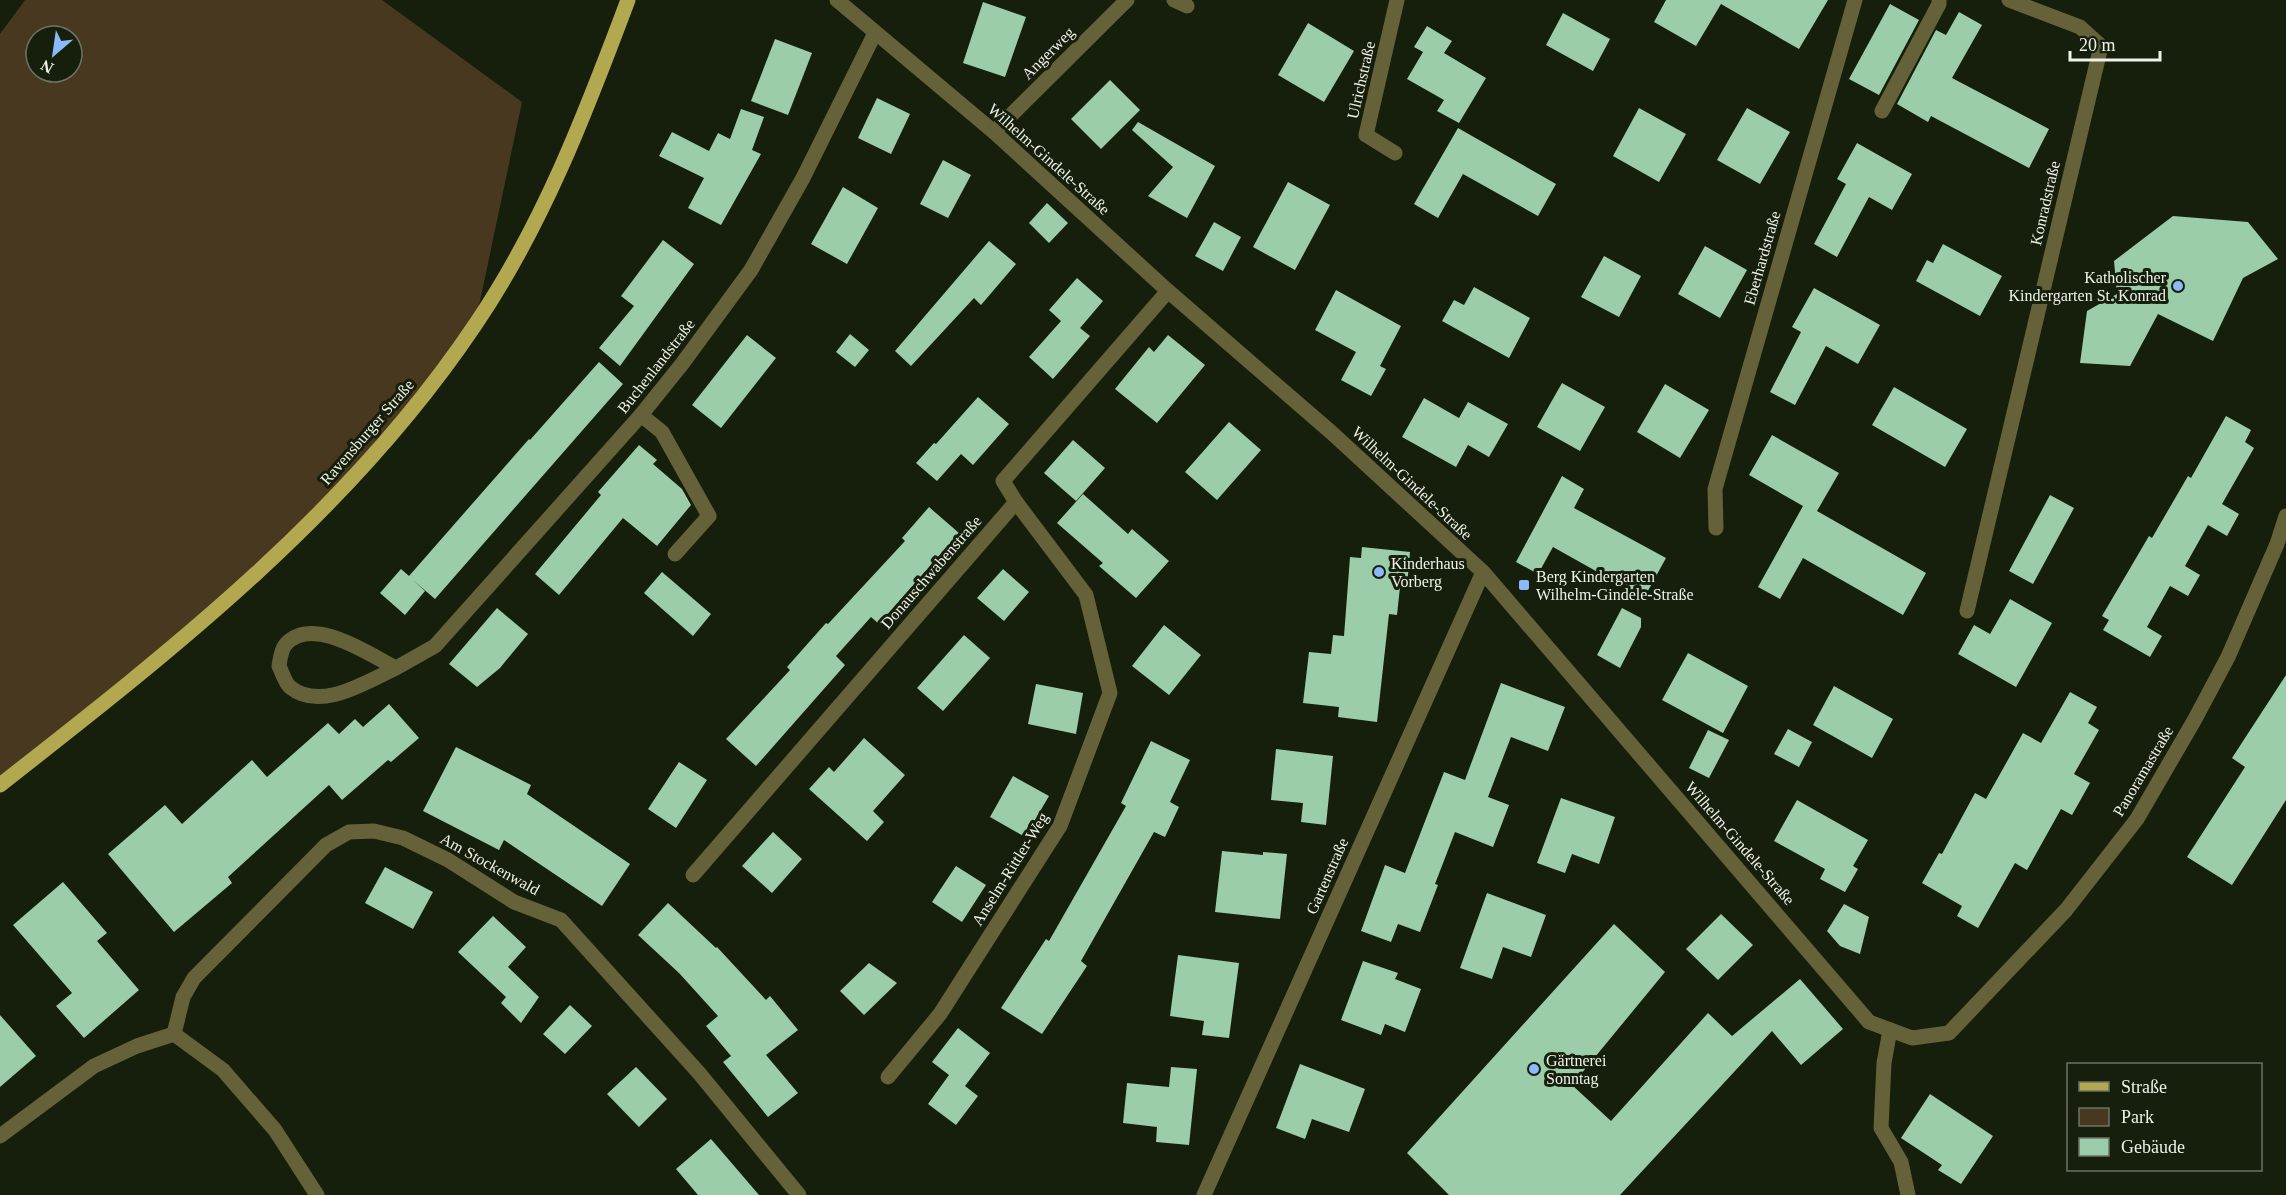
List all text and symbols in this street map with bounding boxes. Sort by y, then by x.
street label: Angerweg [1018,23,1078,83]
north arrow [24,24,84,84]
scale bar [2070,24,2160,62]
text: 20 m [2079,35,2116,55]
street label: Ulrichstraße [1344,40,1378,120]
text: N [37,56,56,77]
street label: Wilhelm-Gindele-Straße [985,100,1113,218]
street label: Konradstraße [2027,159,2063,247]
street label: Eberhardstraße [1740,209,1784,307]
place label: Katholischer Kindergarten St. Konrad [2009,269,2167,305]
marker: Katholischer Kindergarten St. Konrad [2171,279,2185,293]
street label: Buchenlandstraße [614,316,698,416]
street label: Ravensburger Straße [317,376,418,489]
street label: Wilhelm-Gindele-Straße [1349,423,1475,543]
street label: Donauschwabenstraße [877,512,985,632]
place label: Kinderhaus Vorberg [1391,555,1465,591]
marker: Kinderhaus Vorberg [1372,565,1386,579]
place label: Berg Kindergarten Wilhelm-Gindele-Straße [1536,568,1694,603]
marker: Berg Kindergarten Wilhelm-Gindele-Straße [1517,578,1531,592]
street label: Panoramastraße [2109,723,2177,819]
street label: Wilhelm-Gindele-Straße [1682,778,1798,908]
street label: Anselm-Rittler-Weg [968,809,1052,929]
street label: Am Stockenwald [437,830,543,898]
street label: Gartenstraße [1303,835,1351,917]
place label: Gärtnerei Sonntag [1546,1052,1607,1088]
marker: Gärtnerei Sonntag [1527,1062,1541,1076]
legend [2067,1063,2262,1171]
text: Straße [2121,1077,2167,1097]
text: Park [2121,1107,2154,1127]
text: Gebäude [2121,1137,2185,1157]

